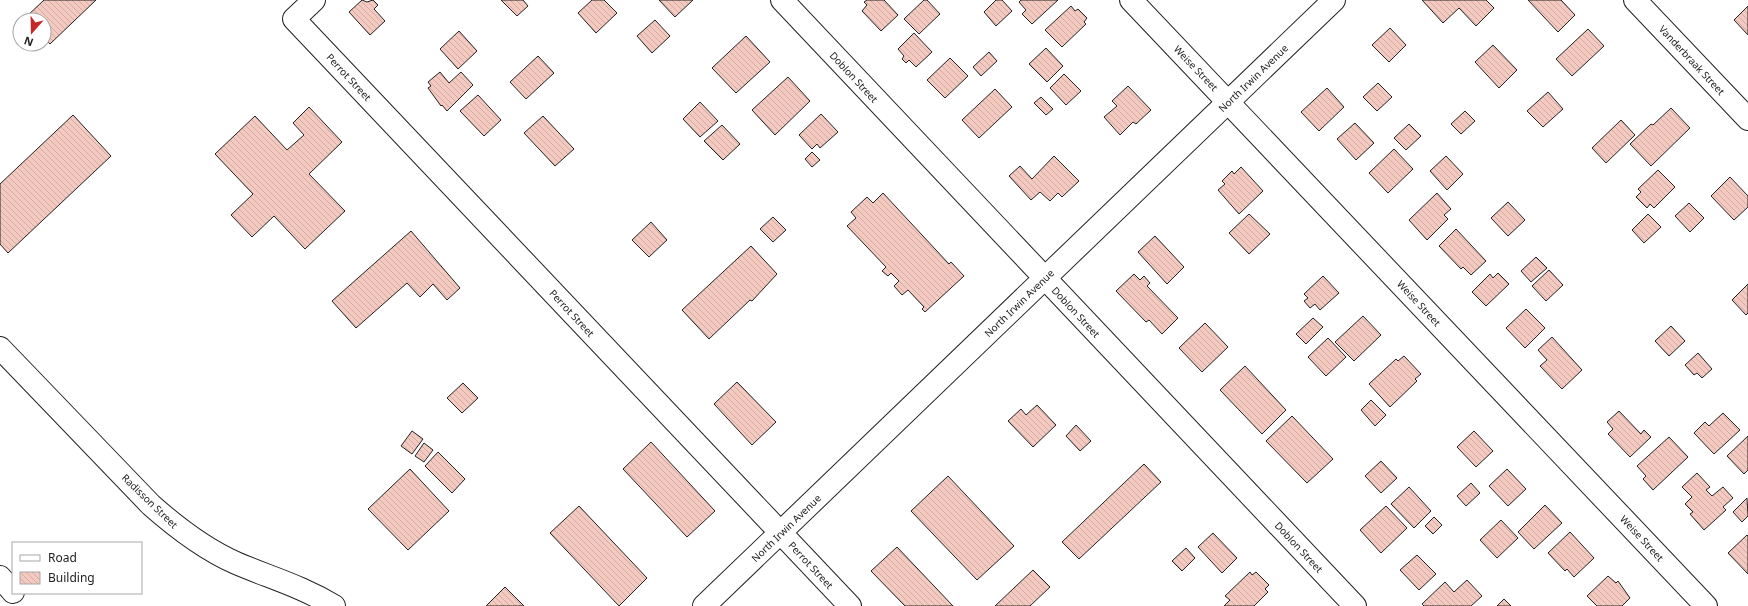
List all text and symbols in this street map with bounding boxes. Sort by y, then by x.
north arrow [12,12,52,52]
street label: Vanderbraak Street [1656,22,1728,98]
text: N [22,33,35,50]
street label: North Irwin Avenue [1215,41,1291,115]
street label: Weise Street [1171,42,1222,94]
street label: Doblon Street [827,49,881,106]
street label: Perrot Street [323,50,375,104]
street label: North Irwin Avenue [981,266,1057,340]
street label: Weise Street [1394,277,1444,329]
street label: Doblon Street [1049,284,1103,341]
street label: Perrot Street [546,286,598,340]
street label: Radisson Street [119,471,181,532]
street label: North Irwin Avenue [748,491,824,565]
street label: Weise Street [1617,512,1667,564]
street label: Doblon Street [1272,519,1326,576]
street label: Perrot Street [785,538,837,592]
legend [12,542,142,594]
text: Road [48,549,77,566]
text: Building [48,569,95,586]

